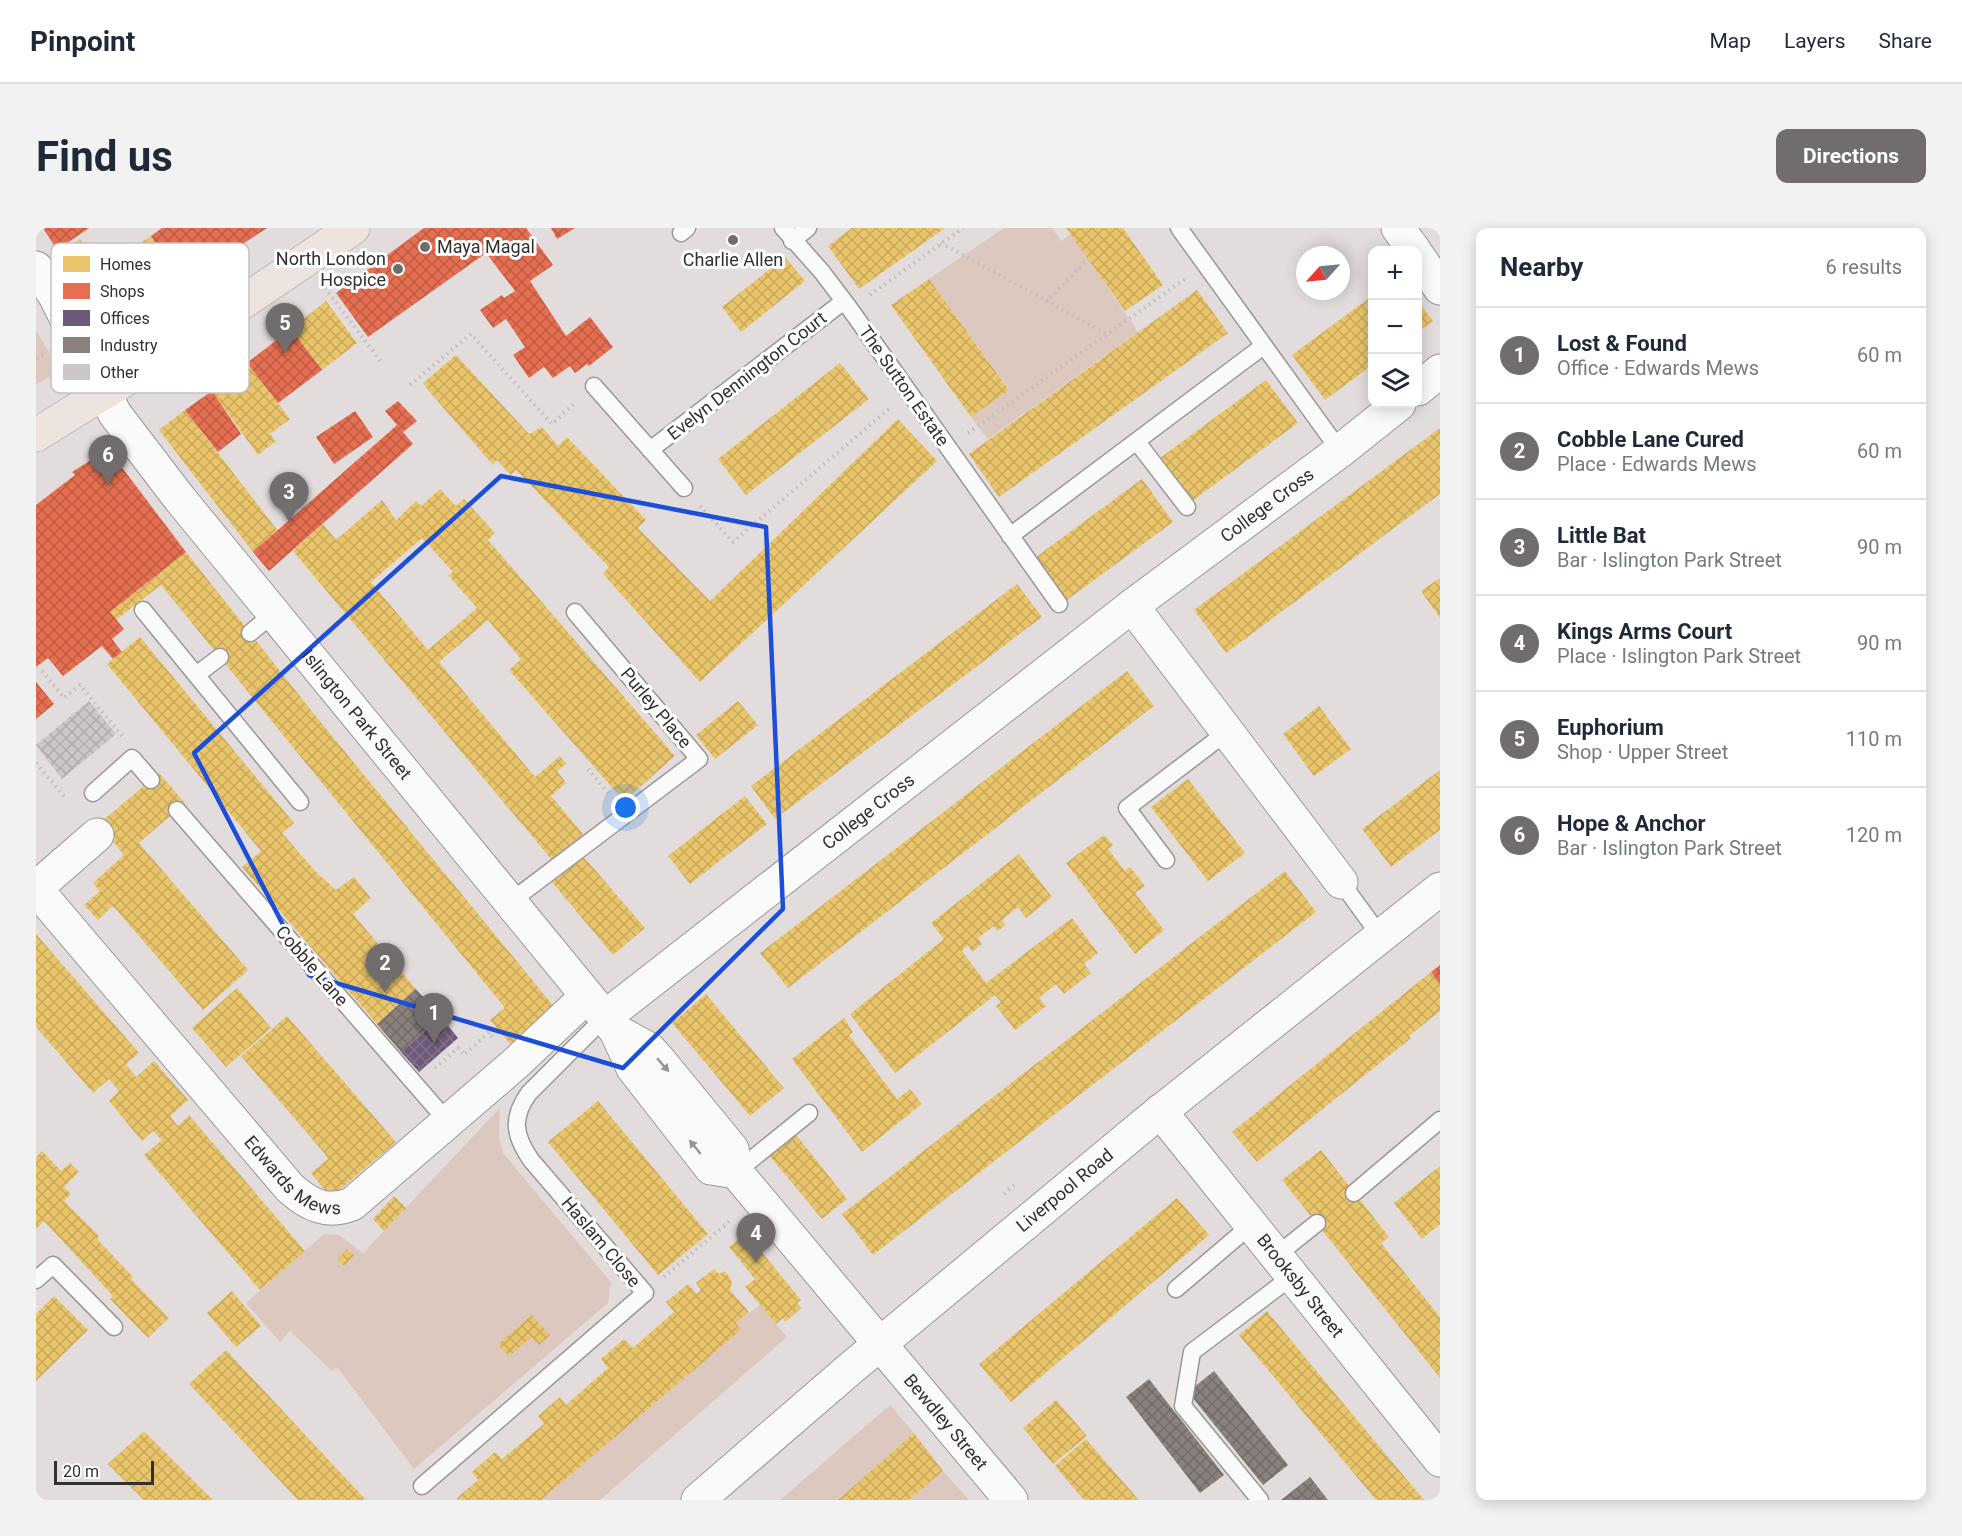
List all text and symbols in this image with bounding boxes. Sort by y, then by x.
text: Pinpoint [30,25,135,58]
text: Map [1709,29,1751,53]
text: Layers [1784,29,1845,53]
text: Share [1878,29,1932,53]
button: Directions [1776,129,1926,183]
text: Find us [36,132,173,181]
marker: Charlie Allen [726,233,740,247]
place label: Maya Magal [437,236,535,257]
marker: Maya Magal [418,240,432,254]
legend [51,243,249,393]
north arrow [1296,246,1350,300]
map controls [1368,246,1422,408]
button: + [1368,246,1422,300]
place label: North London Hospice [276,248,386,290]
place label: Charlie Allen [683,249,783,270]
text: Nearby [1500,252,1583,282]
text: Homes [100,255,151,274]
text: 6 results [1826,255,1902,279]
marker: North London Hospice [391,262,405,276]
text: Shops [100,282,145,301]
button: − [1368,300,1422,354]
pin: 5 [266,304,304,353]
street label: Evelyn Dennington Court [663,307,830,444]
text: Offices [100,309,150,328]
street label: The Sutton Estate [855,321,954,450]
text: Lost & Found [1557,331,1687,356]
text: Industry [100,336,158,355]
text: 1 [1514,343,1525,367]
text: 60 m [1857,343,1902,367]
button: layers [1368,354,1422,408]
text: Office · Edwards Mews [1557,356,1759,380]
text: Other [100,363,140,382]
text: Cobble Lane Cured [1557,427,1744,452]
pin: 6 [88,436,128,485]
text: 2 [1514,439,1525,463]
text: 60 m [1857,439,1902,463]
text: Place · Edwards Mews [1557,452,1757,476]
street label: College Cross [1216,463,1318,546]
pin: 3 [270,472,308,522]
text: Little Bat [1557,523,1646,548]
text: 3 [1514,535,1525,559]
text: 90 m [1857,535,1902,559]
text: Bar · Islington Park Street [1557,548,1782,572]
text: Kings Arms Court [1557,619,1732,644]
text: 4 [1514,631,1525,655]
text: 90 m [1857,631,1902,655]
text: Place · Islington Park Street [1557,644,1801,668]
street label: Islington Park Street [298,645,417,784]
street label: Purley Place [617,663,696,752]
text: Euphorium [1557,715,1664,740]
text: 5 [1514,727,1525,751]
text: 110 m [1846,727,1902,751]
text: Shop · Upper Street [1557,740,1728,764]
street label: College Cross [818,769,918,854]
your location [611,793,640,822]
text: Hope & Anchor [1557,811,1706,836]
text: 6 [1514,823,1525,847]
text: 120 m [1846,823,1902,847]
text: Bar · Islington Park Street [1557,836,1782,860]
street label: Cobble Lane [272,921,353,1010]
pin: 2 [366,944,404,993]
pin: 1 [414,994,454,1043]
one-way arrow [656,1057,669,1072]
street label: Edwards Mews [240,1131,342,1219]
one-way arrow [688,1139,701,1155]
street label: Liverpool Road [1012,1144,1117,1236]
street label: Haslam Close [557,1192,645,1291]
pin: 4 [736,1214,776,1263]
street label: Brooksby Street [1253,1229,1348,1341]
street label: Bewdley Street [900,1370,992,1474]
scale bar [54,1458,154,1486]
text: 20 m [63,1462,99,1481]

